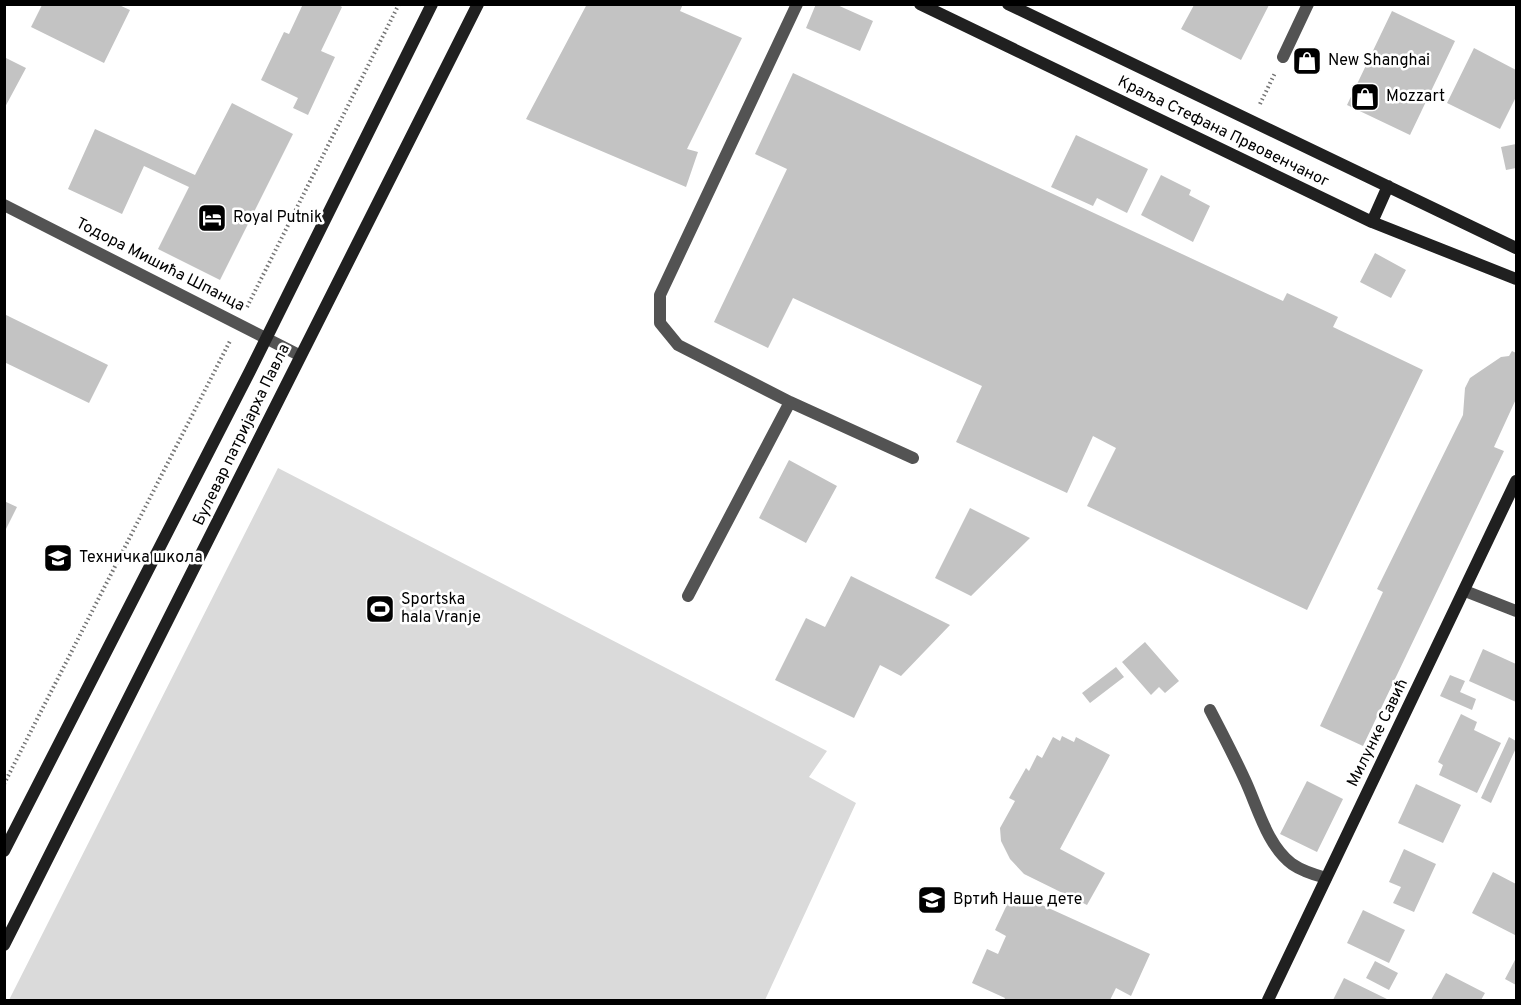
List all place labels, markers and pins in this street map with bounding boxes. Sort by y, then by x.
shop icon: New Shanghai [1291,45,1323,77]
place label: New Shanghai [1328,51,1430,71]
shop icon: Mozzart [1349,81,1381,113]
place label: Mozzart [1386,87,1445,107]
hotel icon: Royal Putnik [196,202,228,234]
place label: Royal Putnik [233,208,322,228]
school or university icon: Техничка школа [42,542,74,574]
place label: Техничка школа [79,548,203,568]
place label: Sportska hala Vranje [401,590,481,628]
sports icon: Sportska hala Vranje [364,593,396,625]
school or university icon: Вртић Наше дете [916,884,948,916]
place label: Вртић Наше дете [953,890,1082,910]

